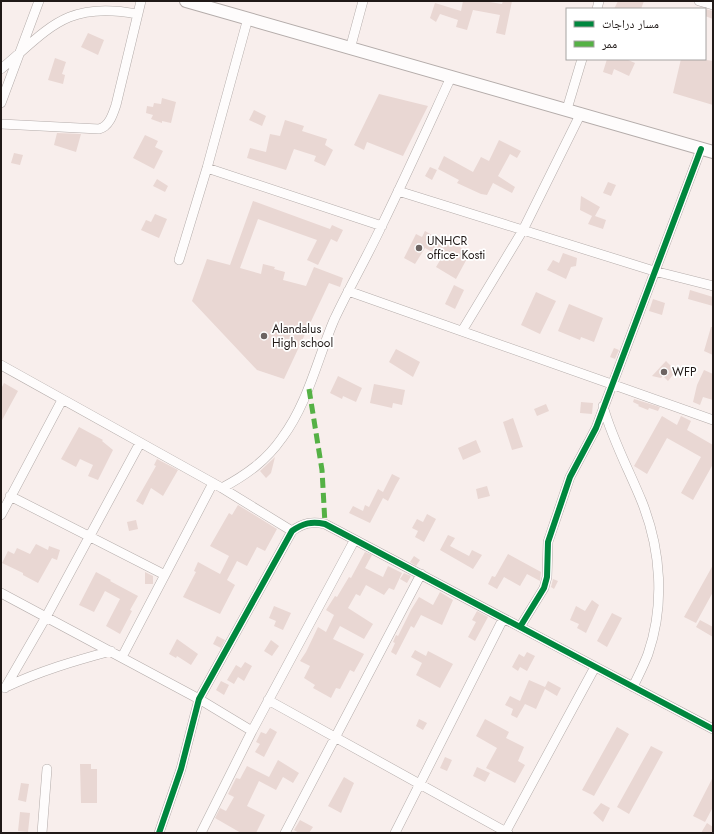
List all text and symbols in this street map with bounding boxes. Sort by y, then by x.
legend [566,8,706,60]
text: مسار دراجات [602,15,659,33]
text: ممر [601,35,617,53]
place label: UNHCR office- Kosti [427,232,485,264]
marker: UNHCR office- Kosti [414,243,424,253]
place label: Alandalus High school [272,320,333,352]
marker: Alandalus High school [259,331,269,341]
place label: WFP [672,363,697,381]
marker: WFP [659,367,669,377]

